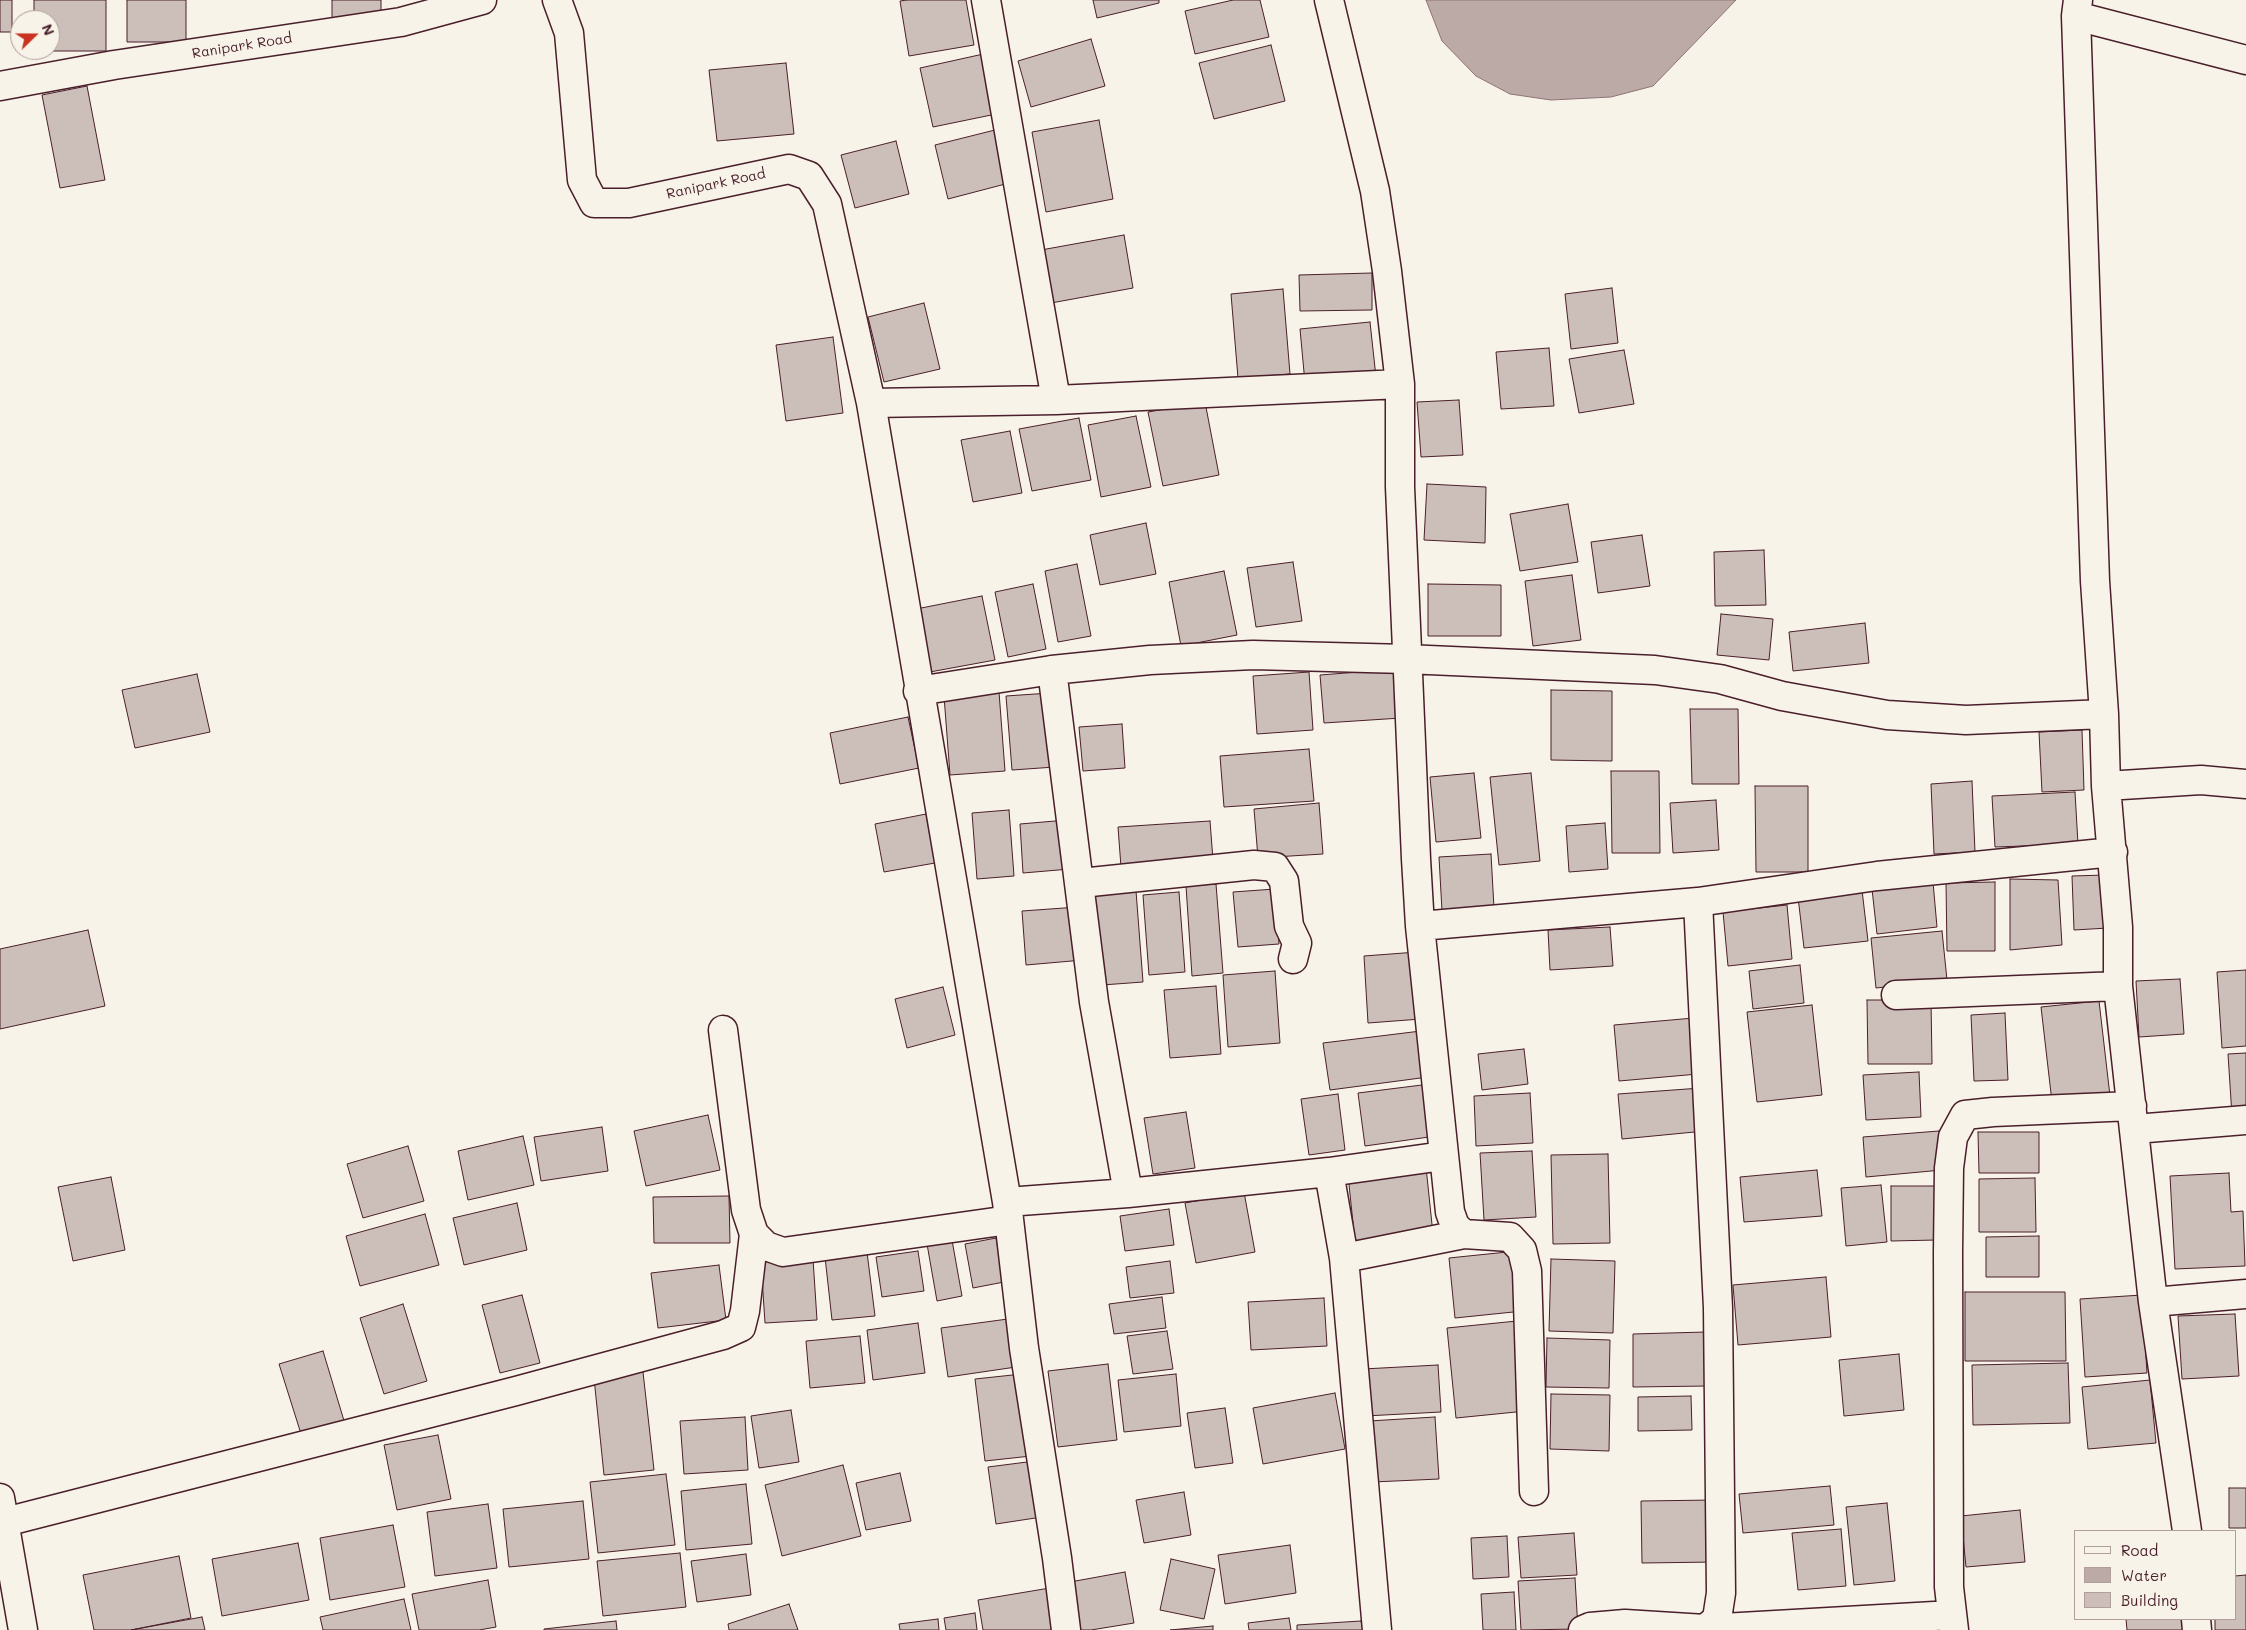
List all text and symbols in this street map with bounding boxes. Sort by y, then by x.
north arrow [10,10,60,60]
text: N [38,21,59,38]
street label: Ranipark Road [191,30,293,62]
street label: Ranipark Road [665,165,767,203]
legend [2074,1530,2236,1620]
text: Road [2121,1540,2158,1560]
text: Water [2121,1565,2167,1585]
text: Building [2121,1590,2178,1610]

